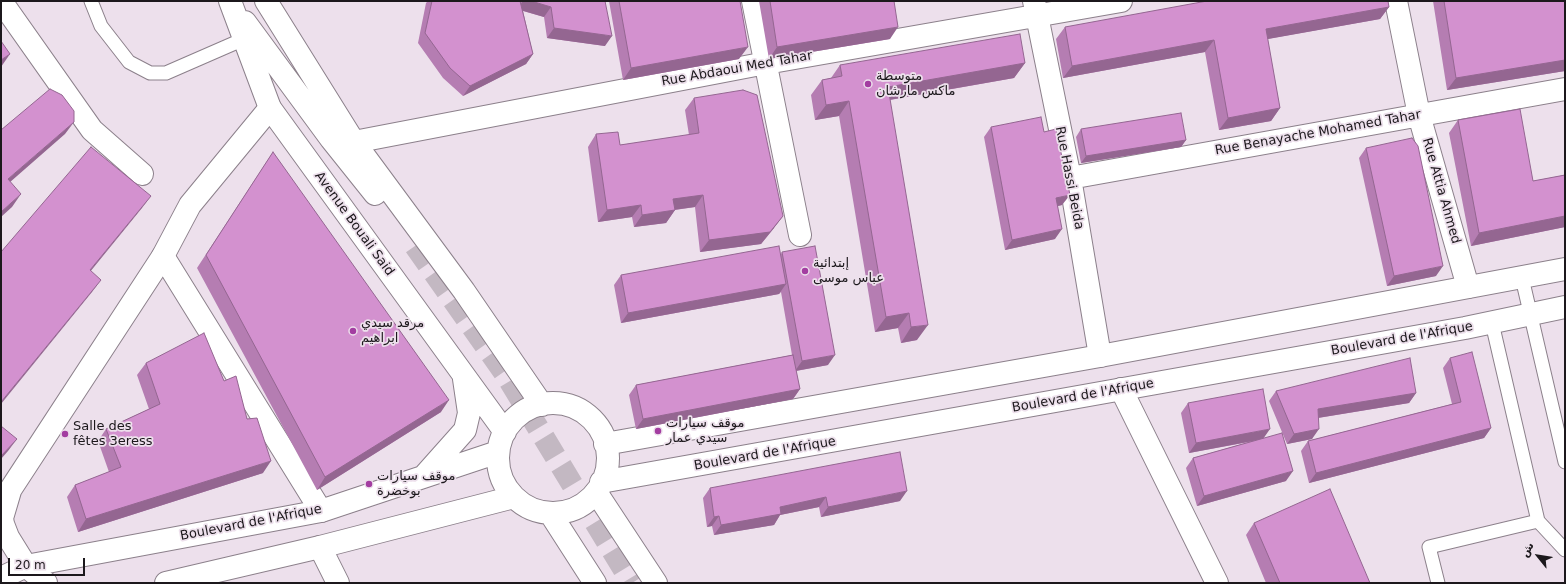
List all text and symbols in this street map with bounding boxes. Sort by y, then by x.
street label: Rue Abdaoui Med Tahar [660,48,814,90]
place label: متوسطة ماكس مارشان [876,69,955,100]
marker: متوسطة ماكس مارشان [863,79,873,89]
street label: Rue Benayache Mohamed Tahar [1214,107,1422,159]
street label: Rue Hassi Beida [1051,125,1087,231]
street label: Rue Attia Ahmed [1418,136,1464,246]
street label: Avenue Bouali Said [311,169,397,279]
place label: إبتدائية عباس موسى [813,256,884,287]
marker: إبتدائية عباس موسى [800,266,810,276]
place label: مرقد سيدي ابراهيم [361,316,424,347]
street label: Boulevard de l'Afrique [1330,319,1474,359]
marker: مرقد سيدي ابراهيم [348,326,358,336]
street label: Boulevard de l'Afrique [1011,376,1155,416]
place label: موقف سيارات سيدي عمار [666,416,744,447]
place label: Salle des fêtes 3eress [73,419,152,450]
marker: موقف سيارات سيدي عمار [653,426,663,436]
marker: Salle des fêtes 3eress [60,429,70,439]
street label: Boulevard de l'Afrique [693,434,837,474]
place label: موقف سيارات بوخضرة [377,469,455,500]
marker: موقف سيارات بوخضرة [364,479,374,489]
street label: Boulevard de l'Afrique [179,502,323,544]
north arrow [1518,536,1558,576]
text: ش [1518,540,1537,560]
scale bar [10,550,87,576]
text: 20 m [15,558,46,572]

